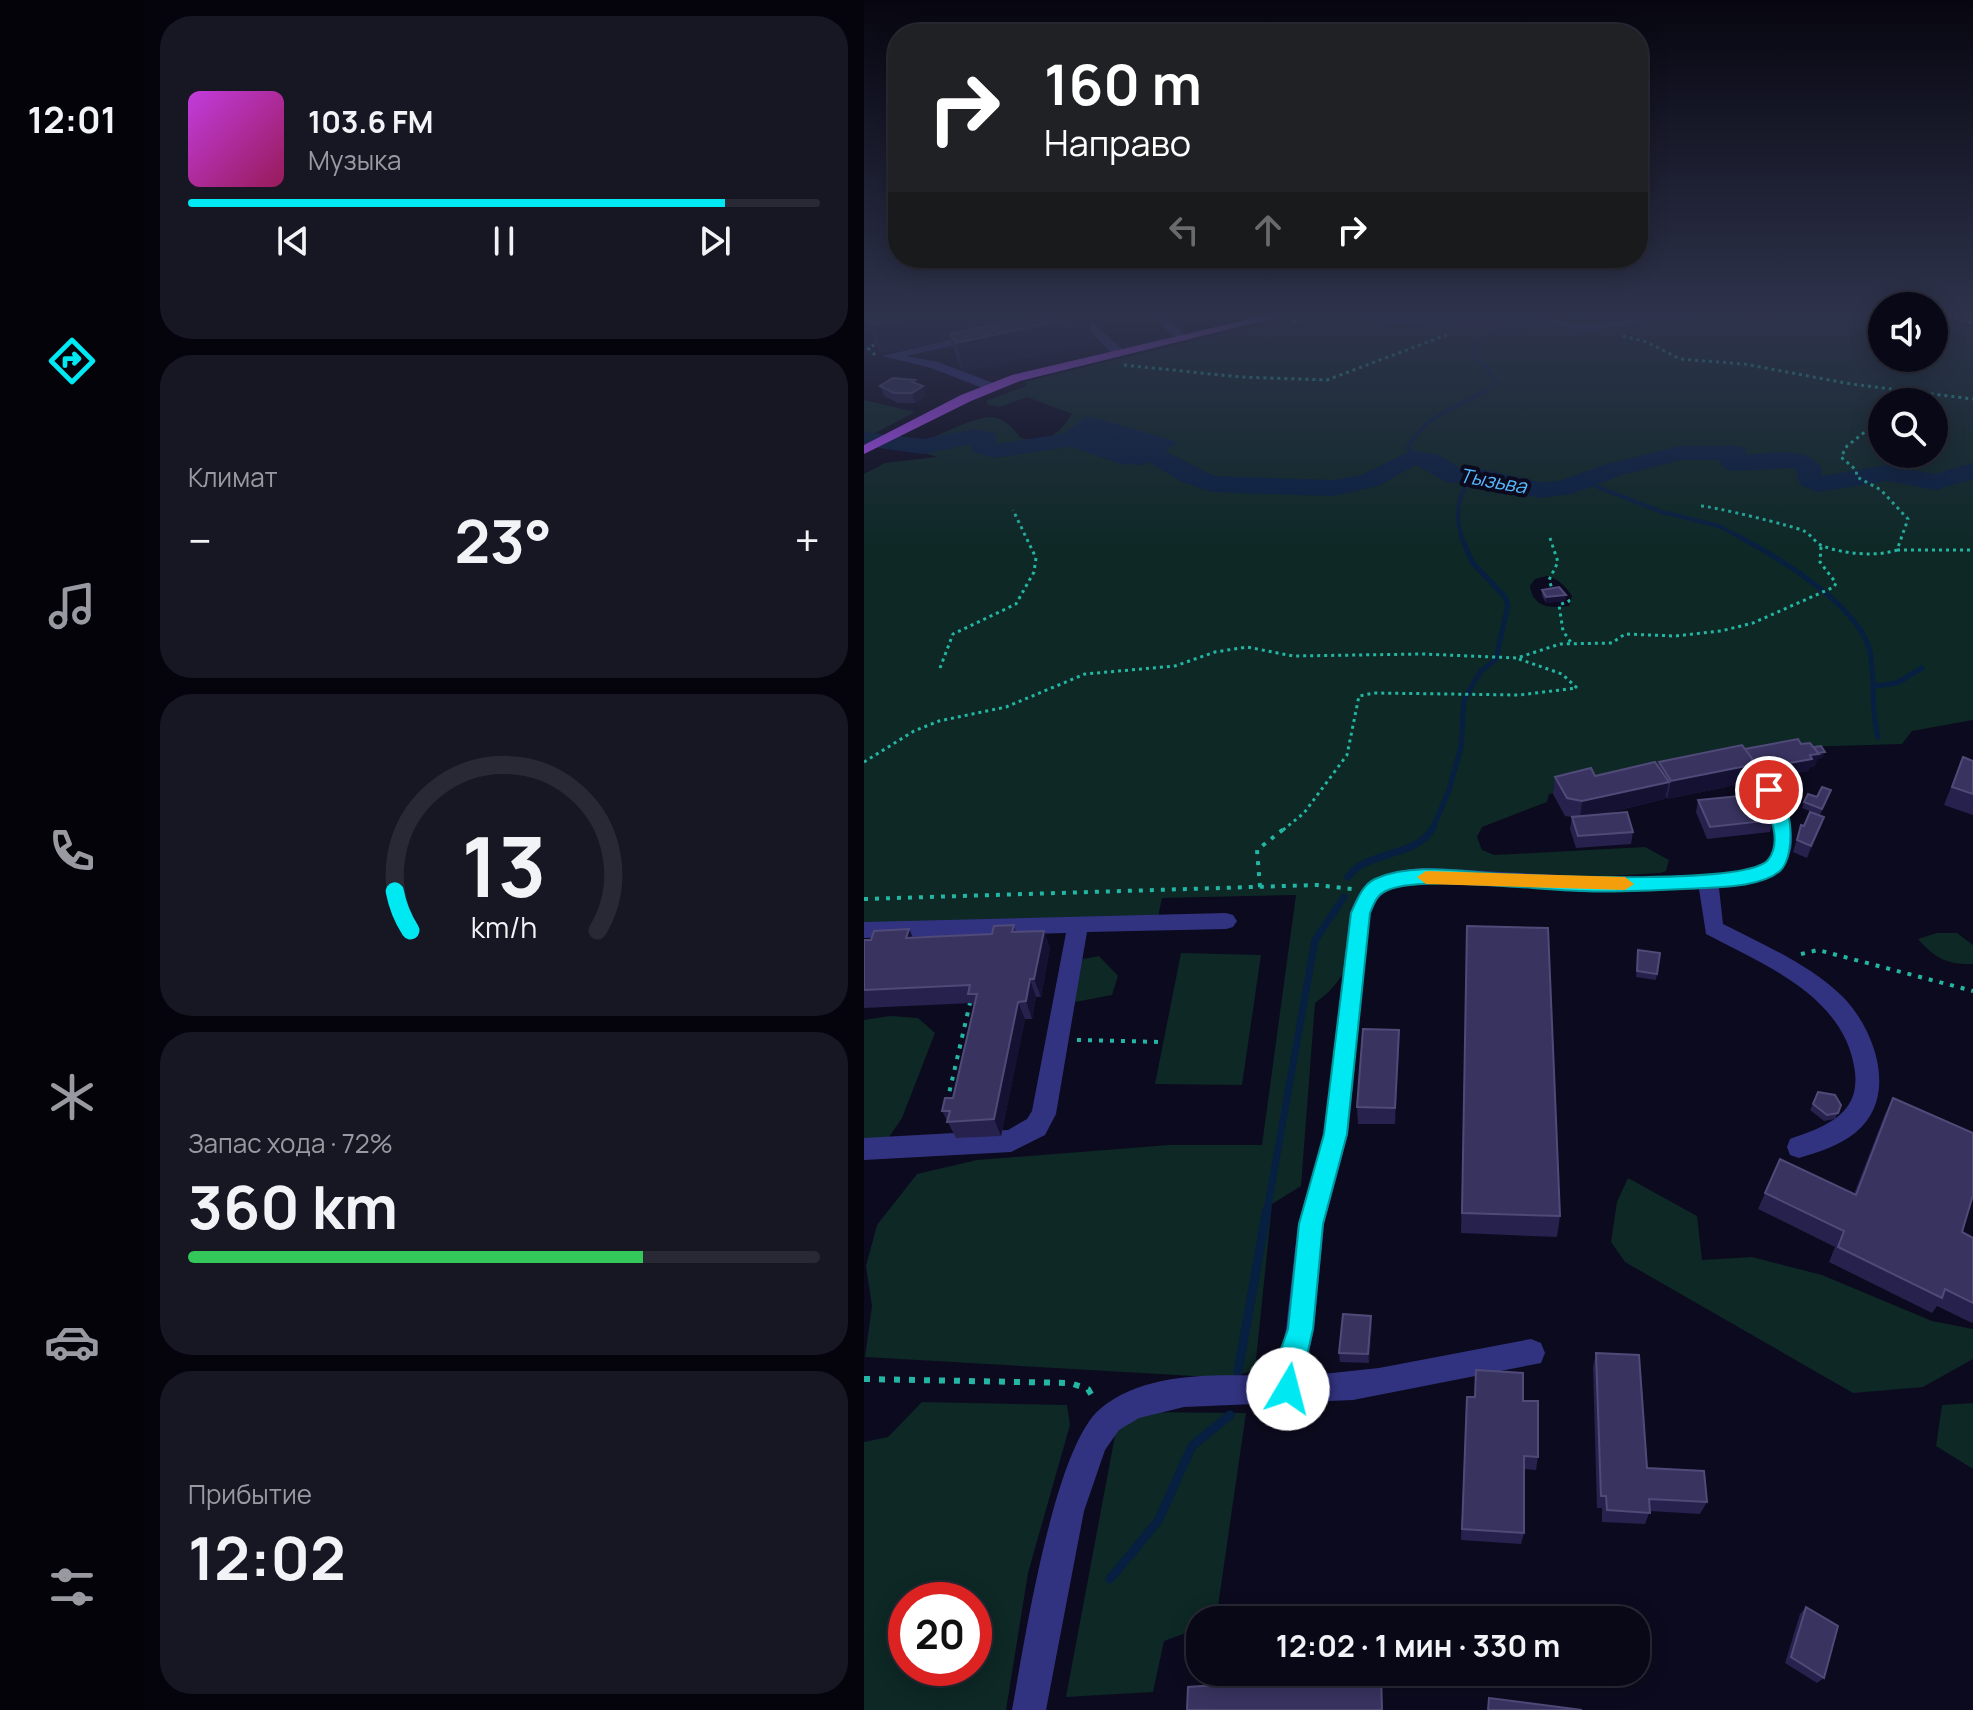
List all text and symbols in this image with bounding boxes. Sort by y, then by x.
text: 160 m [1044,45,1202,122]
icon: right [912,56,1016,160]
text: 12:01 [28,95,117,144]
text: 103.6 FM [308,101,433,142]
text: Направо [1044,118,1191,167]
text: Музыка [308,142,402,178]
icon: left [1162,208,1206,252]
icon: ahead [1246,208,1290,252]
icon: right [1330,208,1374,252]
icon: previous [271,219,315,263]
icon: pause [482,219,526,263]
icon: next [693,219,737,263]
map controls [1868,292,1948,468]
button: sound [1868,292,1948,372]
icon: directions [44,333,100,389]
button: search [1868,388,1948,468]
text: Климат [188,459,278,495]
water label: Тызьва [1457,461,1530,500]
text: 23° [454,499,552,581]
text: − [188,510,212,570]
text: + [795,510,820,570]
icon: music [44,578,100,634]
pin [1735,756,1803,824]
icon: arrive [1747,768,1791,812]
text: 13 [462,808,546,922]
icon: phone [44,823,100,879]
text: km/h [471,908,537,947]
icon: climate [44,1069,100,1125]
text: Запас хода · 72% [188,1125,393,1161]
text: 360 km [188,1165,398,1247]
icon: car [44,1314,100,1370]
position arrow [1246,1347,1330,1431]
text: Прибытие [188,1476,312,1512]
text: 12:02 [188,1516,346,1598]
icon: filters [44,1559,100,1615]
speed limit sign: 20 [888,1582,992,1686]
text: 12:02 · 1 мин · 330 m [1276,1625,1560,1666]

